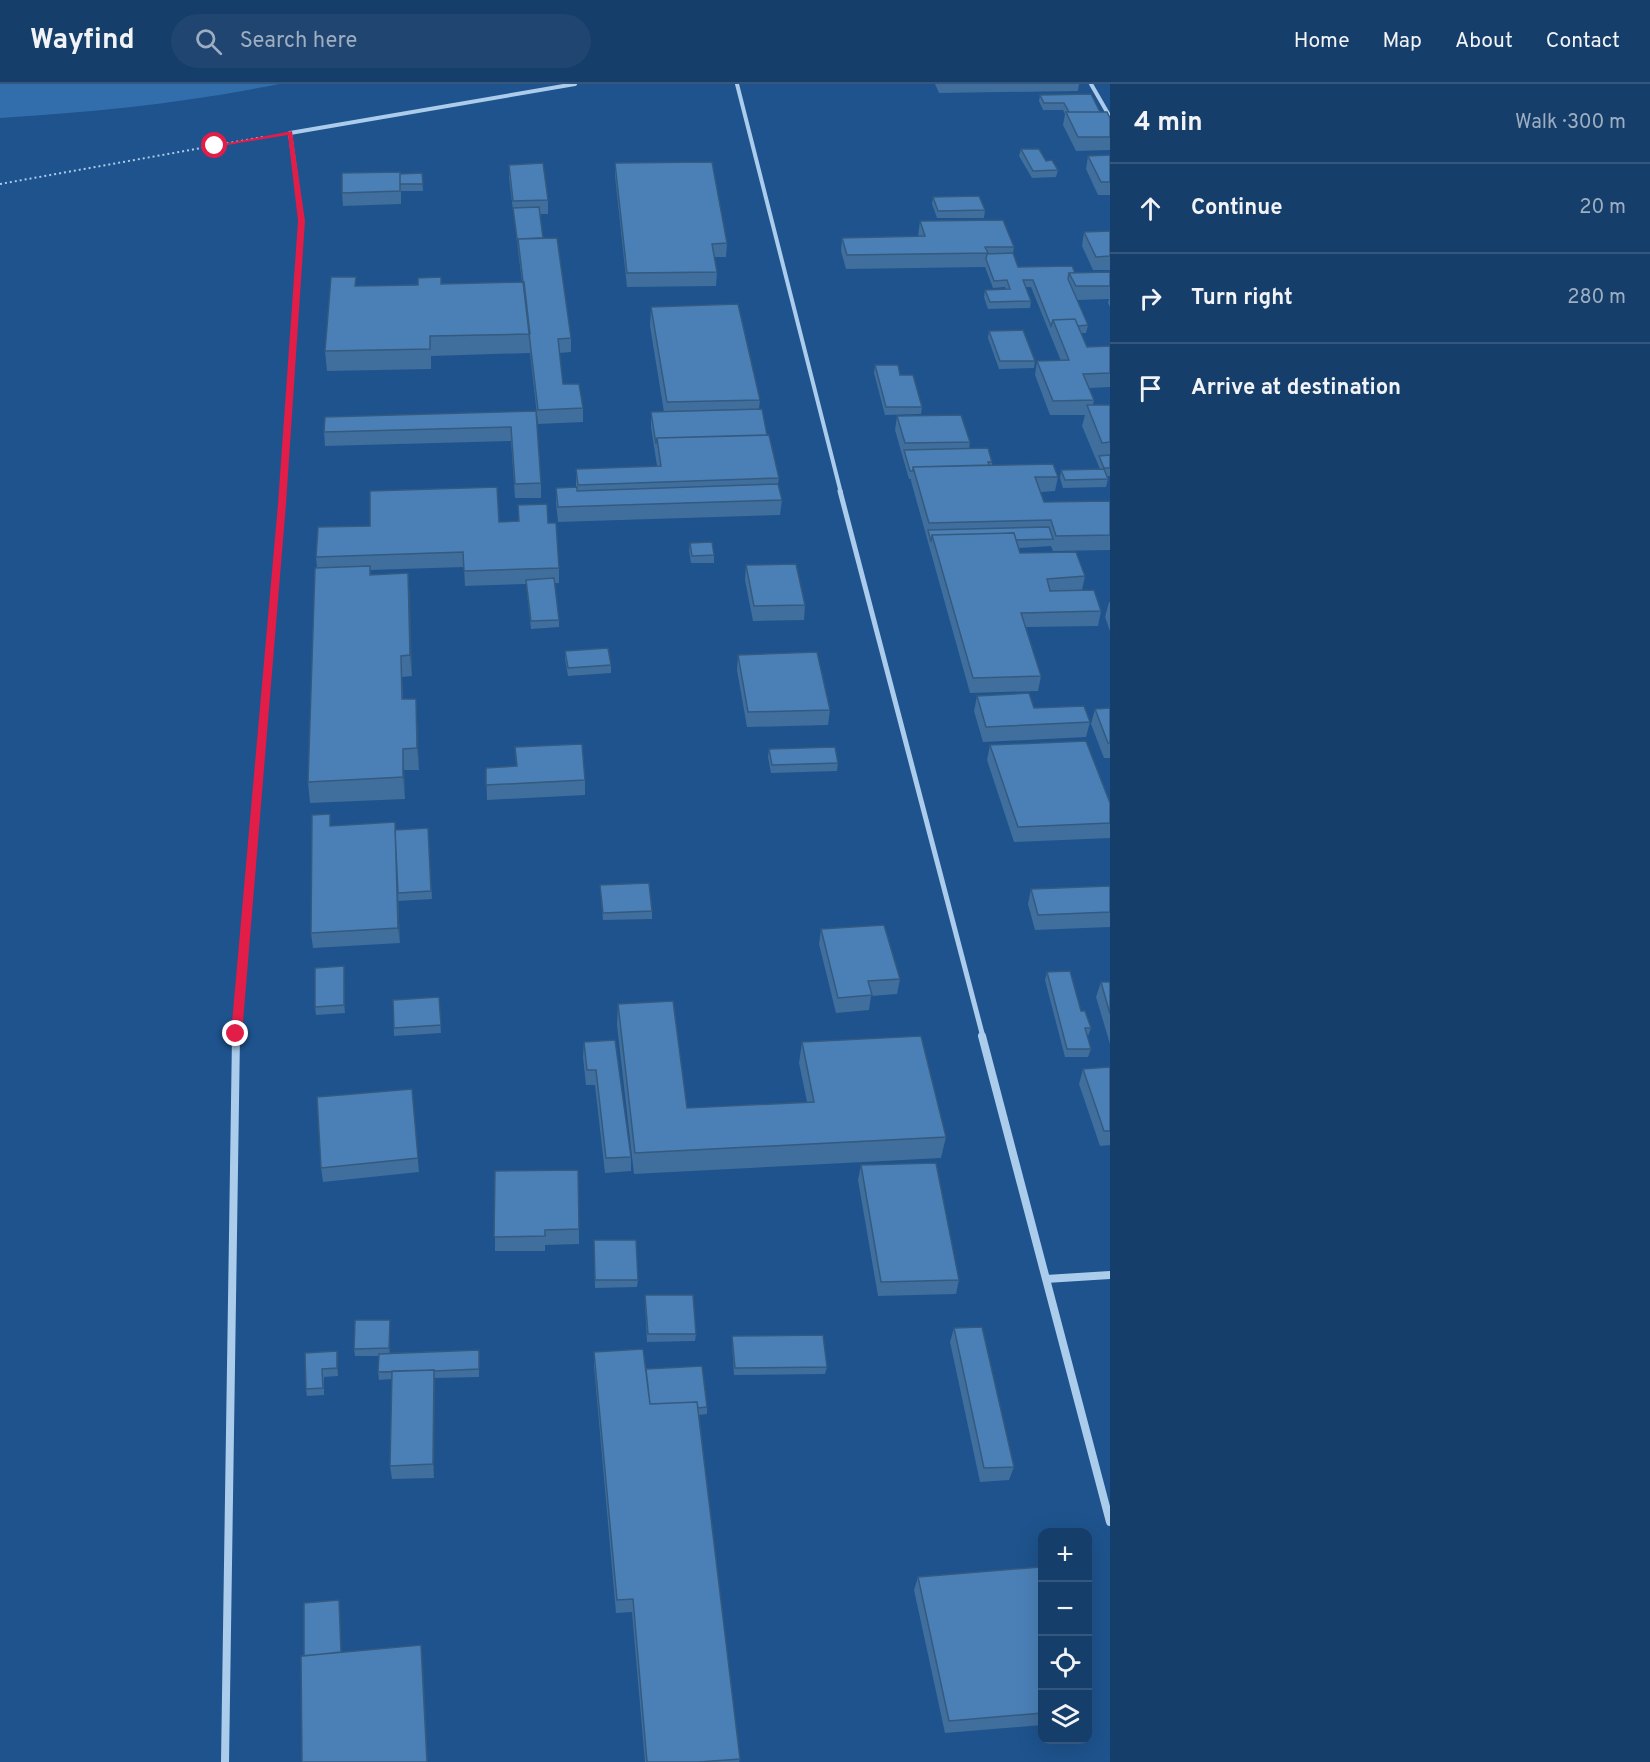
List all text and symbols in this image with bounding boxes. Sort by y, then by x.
search box [171,14,591,68]
text: Wayfind [30,23,135,59]
icon: search [192,25,225,58]
text: Search here [240,28,357,55]
text: Home [1294,28,1350,55]
text: Map [1383,28,1422,55]
text: About [1455,28,1513,55]
text: Contact [1546,28,1620,55]
text: 4 min [1134,107,1203,140]
text: Walk · 300 m [1515,110,1626,136]
route start [201,132,227,158]
icon: ahead [1134,192,1167,225]
text: Continue [1191,195,1282,222]
text: 20 m [1579,195,1626,221]
icon: right [1134,282,1167,315]
text: Turn right [1191,285,1293,312]
text: 280 m [1567,285,1626,311]
icon: arrive [1134,372,1167,405]
text: Arrive at destination [1191,375,1401,402]
route end [222,1020,248,1046]
map controls [1038,1528,1092,1744]
button: + [1038,1528,1092,1582]
button: − [1038,1582,1092,1636]
button: locate [1038,1636,1092,1690]
button: layers [1038,1690,1092,1744]

